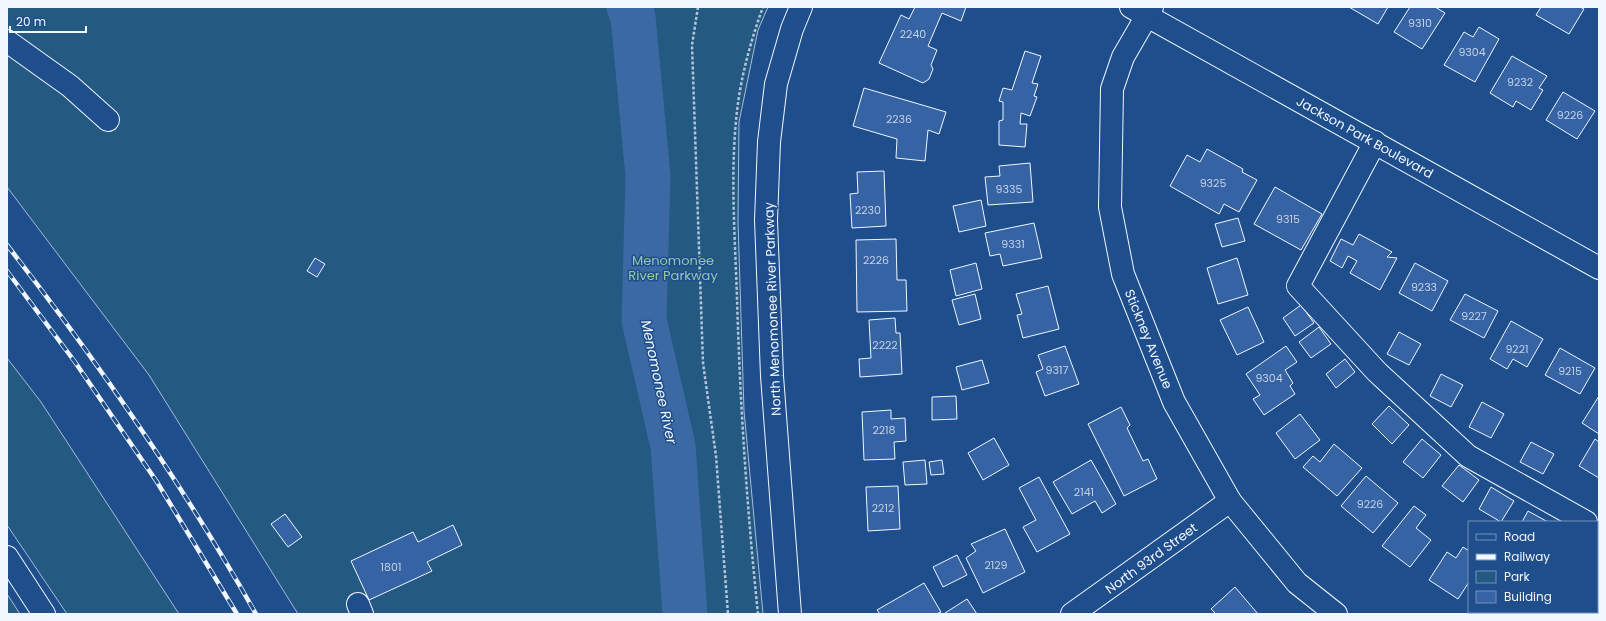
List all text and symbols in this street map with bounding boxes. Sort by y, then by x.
scale bar [10,8,86,34]
text: 20 m [16,13,46,30]
house number: 9310 [1408,15,1432,31]
house number: 2240 [900,26,926,42]
house number: 9304 [1458,44,1486,60]
house number: 9232 [1507,74,1533,90]
street label: Jackson Park Boulevard [1293,92,1437,183]
house number: 9226 [1557,107,1583,123]
house number: 2236 [886,111,912,127]
house number: 9325 [1200,175,1226,191]
house number: 9335 [996,181,1022,197]
street label: North Menomonee River Parkway [759,201,786,416]
house number: 2230 [855,202,881,218]
house number: 9315 [1276,211,1300,227]
house number: 9331 [1001,236,1025,252]
park label: Menomonee River Parkway [628,251,718,285]
house number: 2226 [863,252,889,268]
house number: 9233 [1411,279,1437,295]
street label: Stickney Avenue [1120,286,1177,392]
house number: 9227 [1461,308,1487,324]
water label: Menomonee River [636,318,682,447]
house number: 2222 [872,337,898,353]
house number: 9221 [1505,341,1529,357]
house number: 9317 [1046,362,1068,378]
house number: 9215 [1558,363,1582,379]
house number: 9304 [1255,370,1283,386]
house number: 2218 [872,422,896,438]
house number: 2141 [1074,484,1094,500]
house number: 9226 [1357,496,1383,512]
house number: 2212 [872,500,894,516]
street label: North 93rd Street [1101,518,1202,598]
legend [1468,521,1598,613]
text: Road [1504,528,1535,545]
text: Railway [1504,548,1550,565]
house number: 2129 [984,557,1008,573]
house number: 1801 [381,559,401,575]
text: Park [1504,568,1531,585]
text: Building [1504,588,1552,605]

